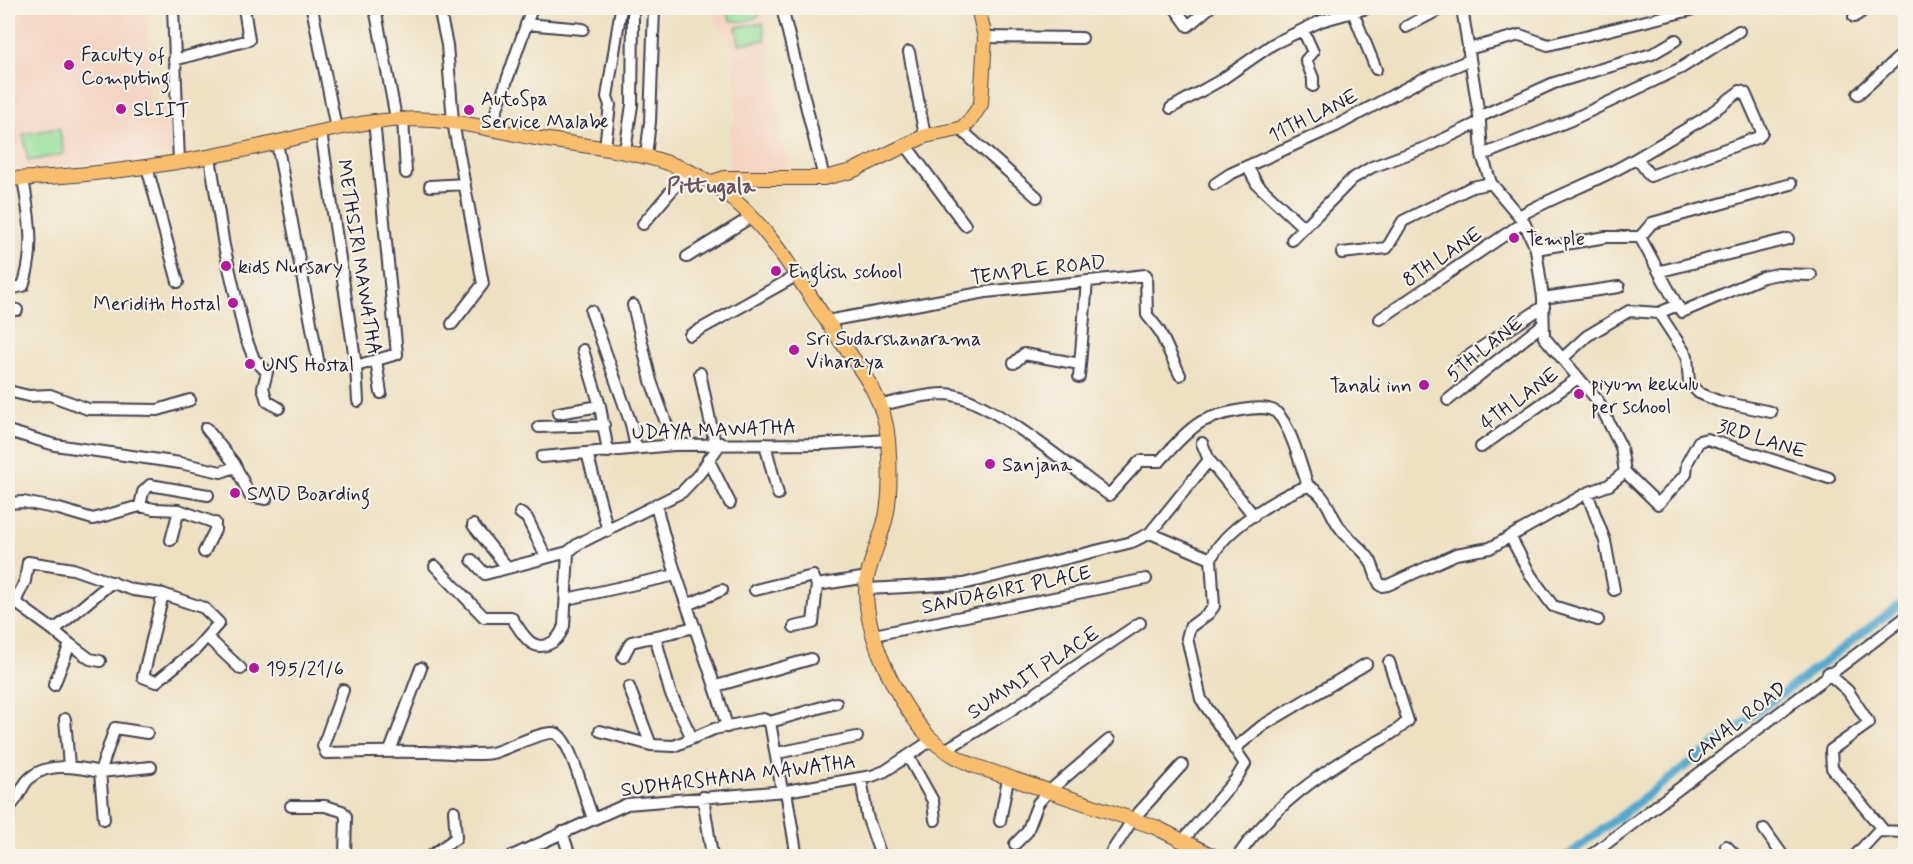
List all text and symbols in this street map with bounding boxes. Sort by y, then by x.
place label: Faculty of Computing [81,42,170,94]
marker: Faculty of Computing [62,58,76,72]
street label: 11TH LANE [1264,83,1363,150]
place label: AutoSpa Service Malabe [481,86,608,136]
place label: SLIIT [133,97,190,124]
marker: SLIIT [114,102,128,116]
marker: AutoSpa Service Malabe [462,103,476,117]
street label: METHSIRI MAWATHA [330,157,387,357]
district label: Pittugala [667,173,756,202]
street label: 8TH LANE [1398,221,1488,294]
place label: Temple [1526,226,1585,253]
marker: Temple [1507,231,1521,245]
street label: TEMPLE ROAD [969,249,1107,292]
place label: kids Nursary [238,254,343,281]
marker: kids Nursary [219,259,233,273]
place label: English school [788,259,902,288]
marker: English school [769,264,783,278]
place label: Meridith Hostal [93,291,221,318]
marker: Meridith Hostal [226,296,240,310]
street label: 5TH LANE [1441,310,1529,388]
place label: Sri Sudarshanarama Viharaya [806,326,981,376]
marker: Sri Sudarshanarama Viharaya [787,343,801,357]
place label: UNS Hostal [262,352,354,379]
marker: UNS Hostal [243,357,257,371]
street label: 4TH LANE [1475,362,1565,437]
place label: piyum kekulu per school [1591,371,1699,421]
place label: Tanali inn [1330,373,1412,400]
marker: Tanali inn [1417,378,1431,392]
marker: piyum kekulu per school [1572,387,1586,401]
street label: 3RD LANE [1714,413,1809,466]
street label: UDAYA MAWATHA [631,414,797,447]
place label: Sanjana [1002,452,1073,479]
marker: Sanjana [983,457,997,471]
place label: SMD Boarding [247,481,370,510]
marker: SMD Boarding [228,486,242,500]
street label: SANDAGIRI PLACE [919,559,1093,622]
street label: SUMMIT PLACE [963,620,1105,726]
place label: 195/21/6 [266,656,344,683]
marker: 195/21/6 [247,661,261,675]
street label: CANAL ROAD [1681,675,1793,771]
street label: SUDHARSHANA MAWATHA [619,749,857,804]

